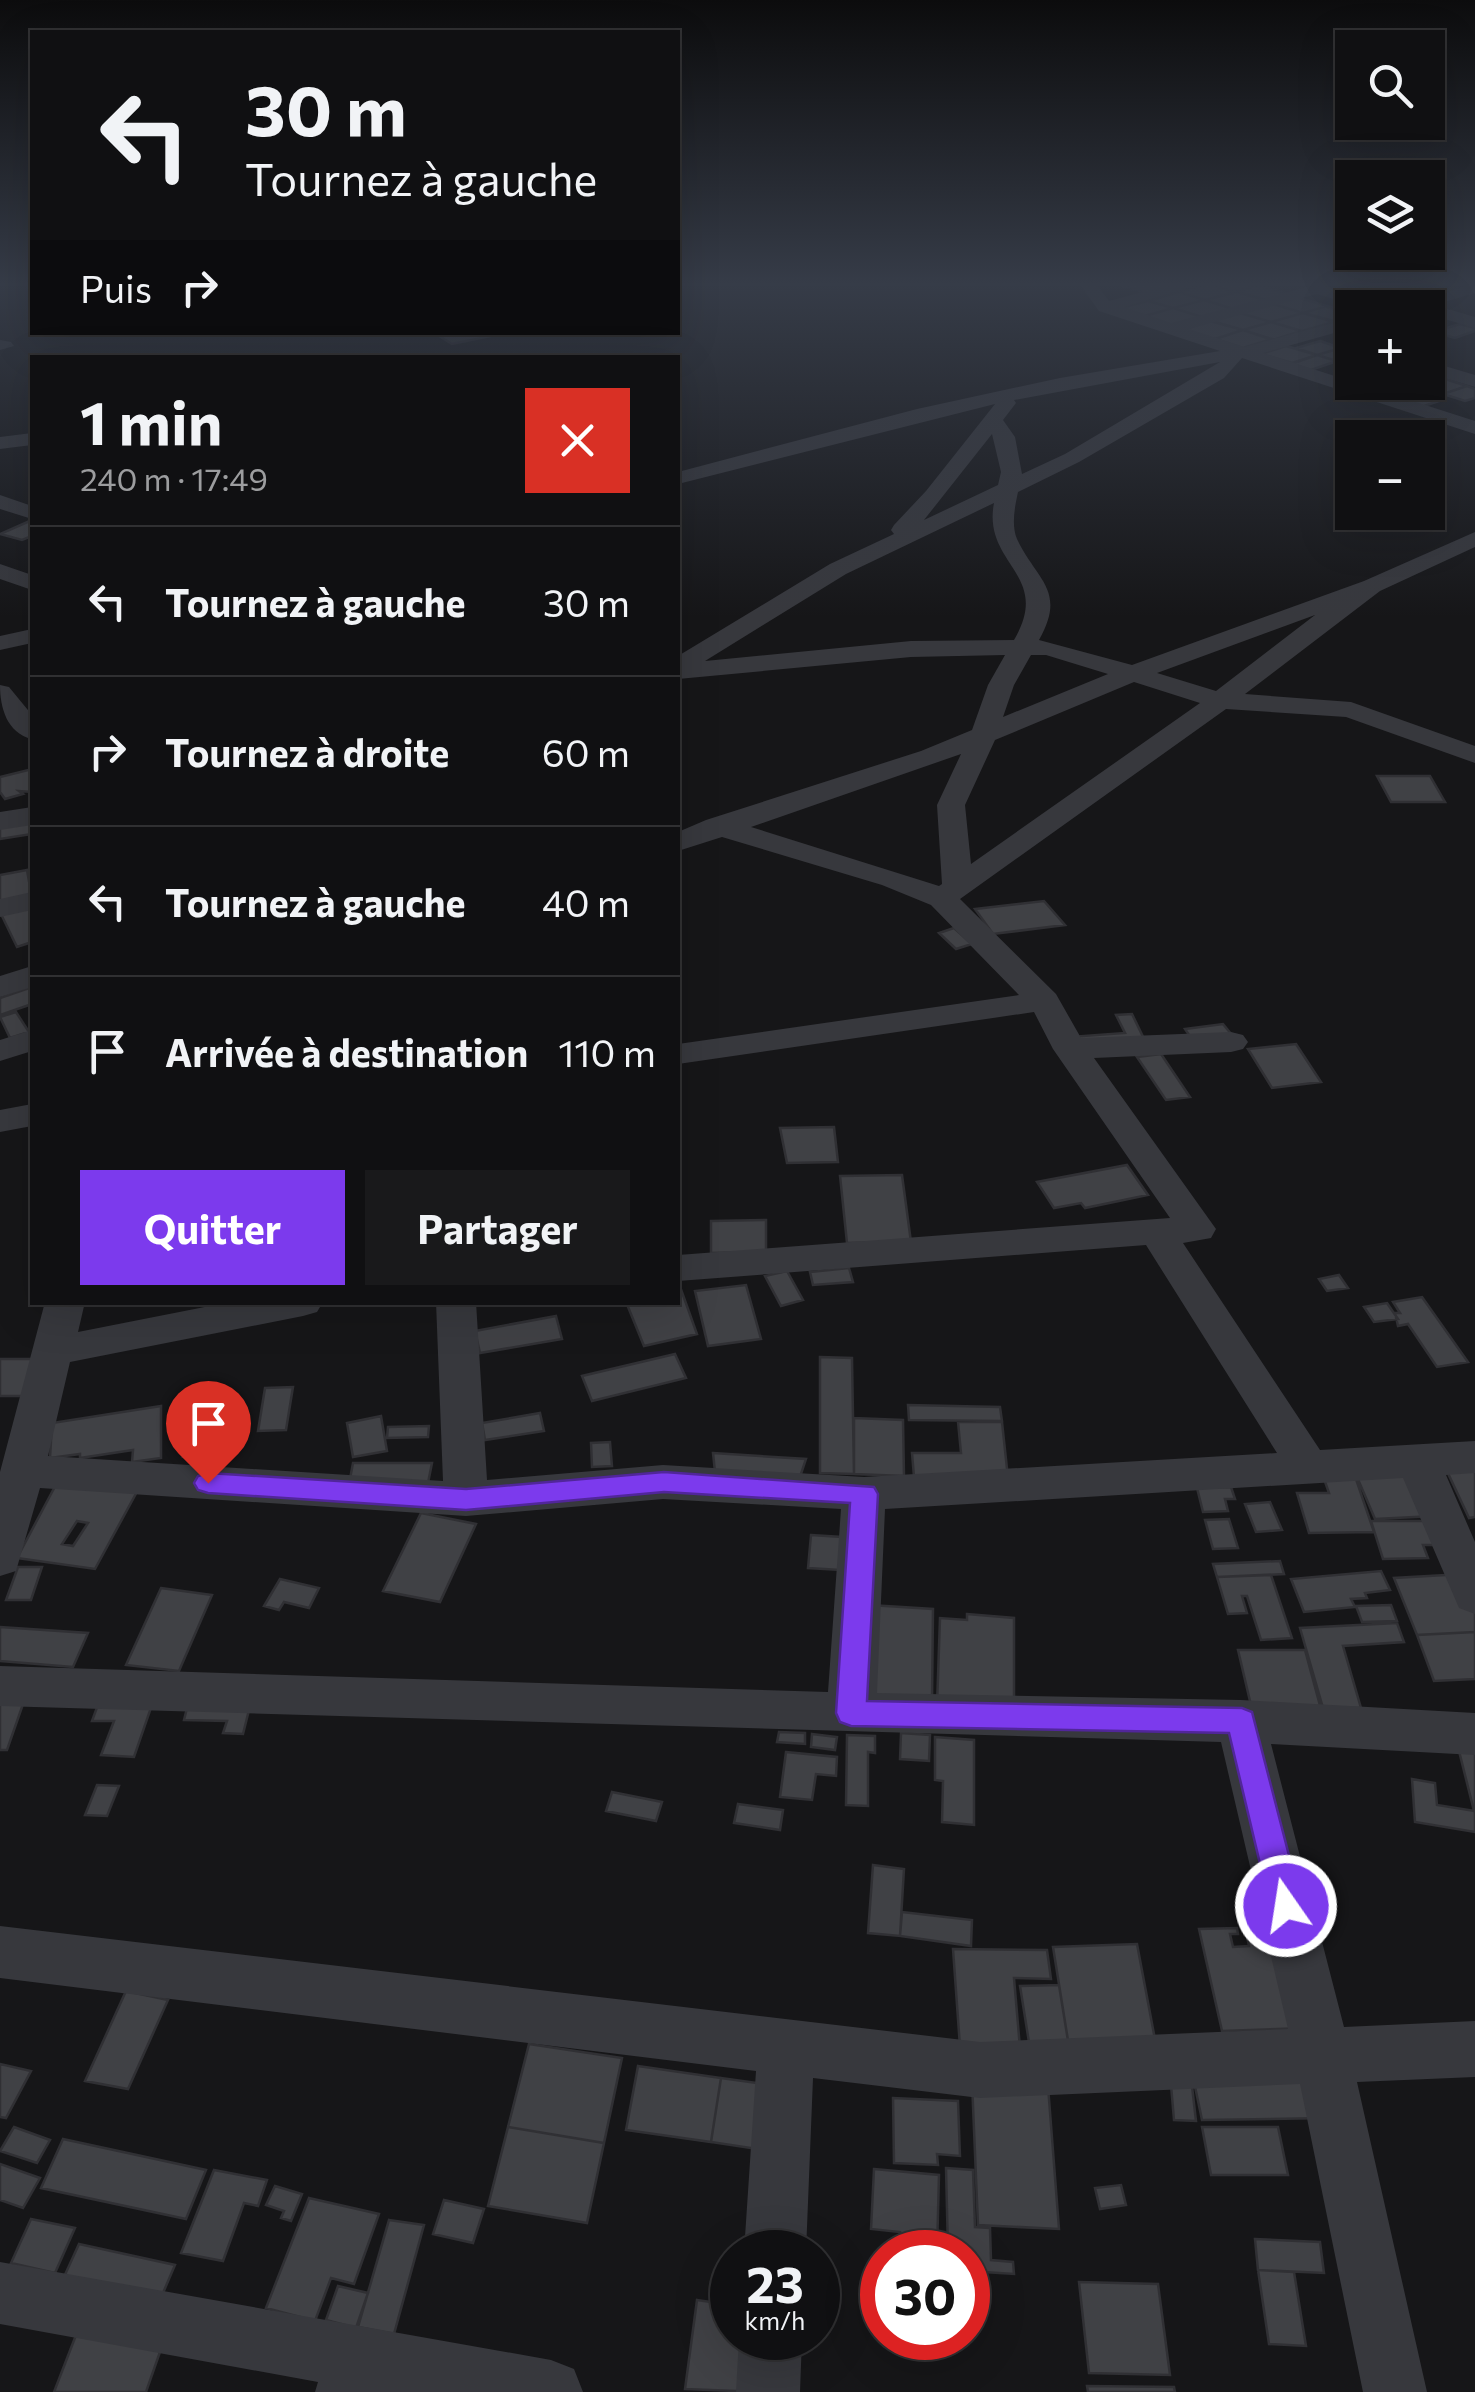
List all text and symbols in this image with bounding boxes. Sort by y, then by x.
map controls [1335,30,1445,530]
button: search [1335,30,1445,140]
text: 30 m [245,65,407,150]
icon: left [80,70,210,200]
text: Tournez à gauche [245,150,597,205]
button: layers [1335,160,1445,270]
icon: right [172,260,227,315]
text: Puis [80,264,152,311]
button: + [1335,290,1445,400]
text: 1 min [80,384,222,457]
button: close [525,388,630,493]
button: − [1335,420,1445,530]
text: 240 m · 17:49 [80,458,268,498]
icon: left [80,574,135,629]
text: Tournez à gauche [165,578,466,625]
text: 30 m [543,578,630,625]
icon: right [80,724,135,779]
text: Tournez à droite [165,728,449,775]
text: 60 m [542,728,630,775]
icon: left [80,874,135,929]
text: Tournez à gauche [165,878,466,925]
text: 40 m [542,878,630,925]
icon: arrive [80,1024,135,1079]
text: Arrivée à destination [165,1028,528,1075]
text: 110 m [558,1028,656,1075]
button: Quitter [80,1170,345,1285]
button: Partager [365,1170,630,1285]
pin [166,1381,251,1484]
icon: arrive [181,1396,236,1451]
position arrow [1234,1854,1338,1958]
speed limit sign: 30 [860,2230,990,2360]
text: 23 [746,2252,804,2313]
text: km/h [745,2305,805,2335]

